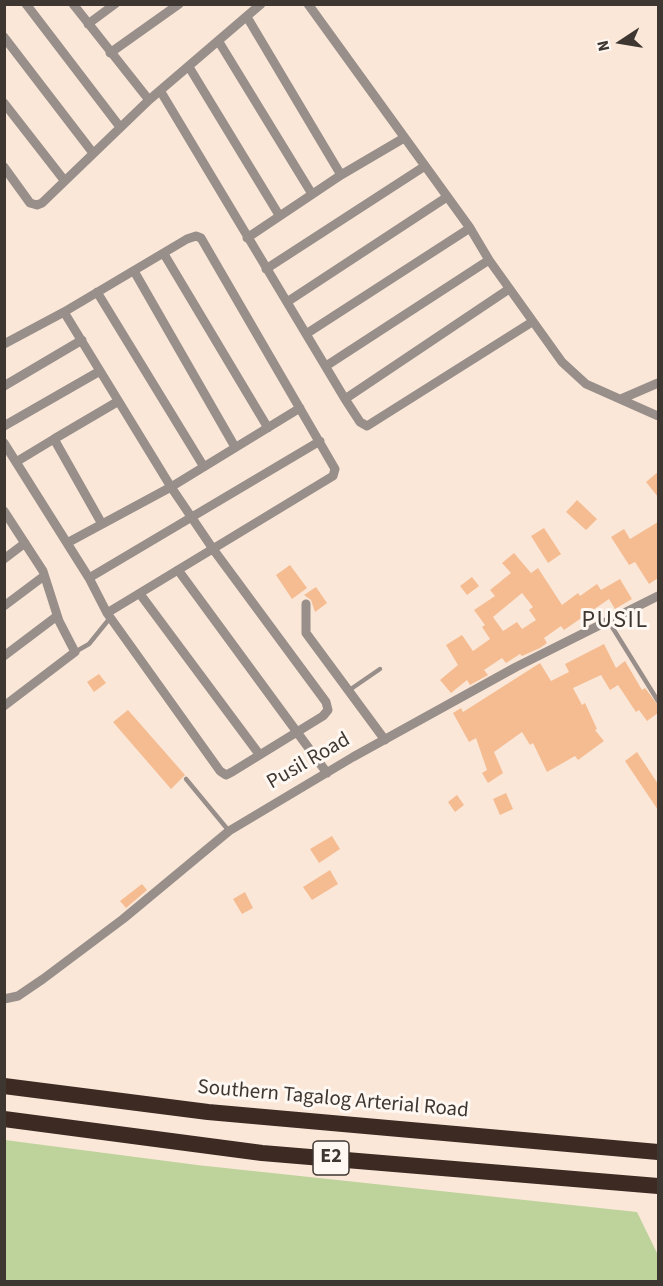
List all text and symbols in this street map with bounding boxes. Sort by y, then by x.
north arrow [591,12,651,72]
text: N [592,38,615,53]
district label: PUSIL [581,608,649,636]
street label: Pusil Road [263,728,355,796]
street label: Southern Tagalog Arterial Road [196,1076,470,1124]
road number: E2 [313,1141,349,1175]

